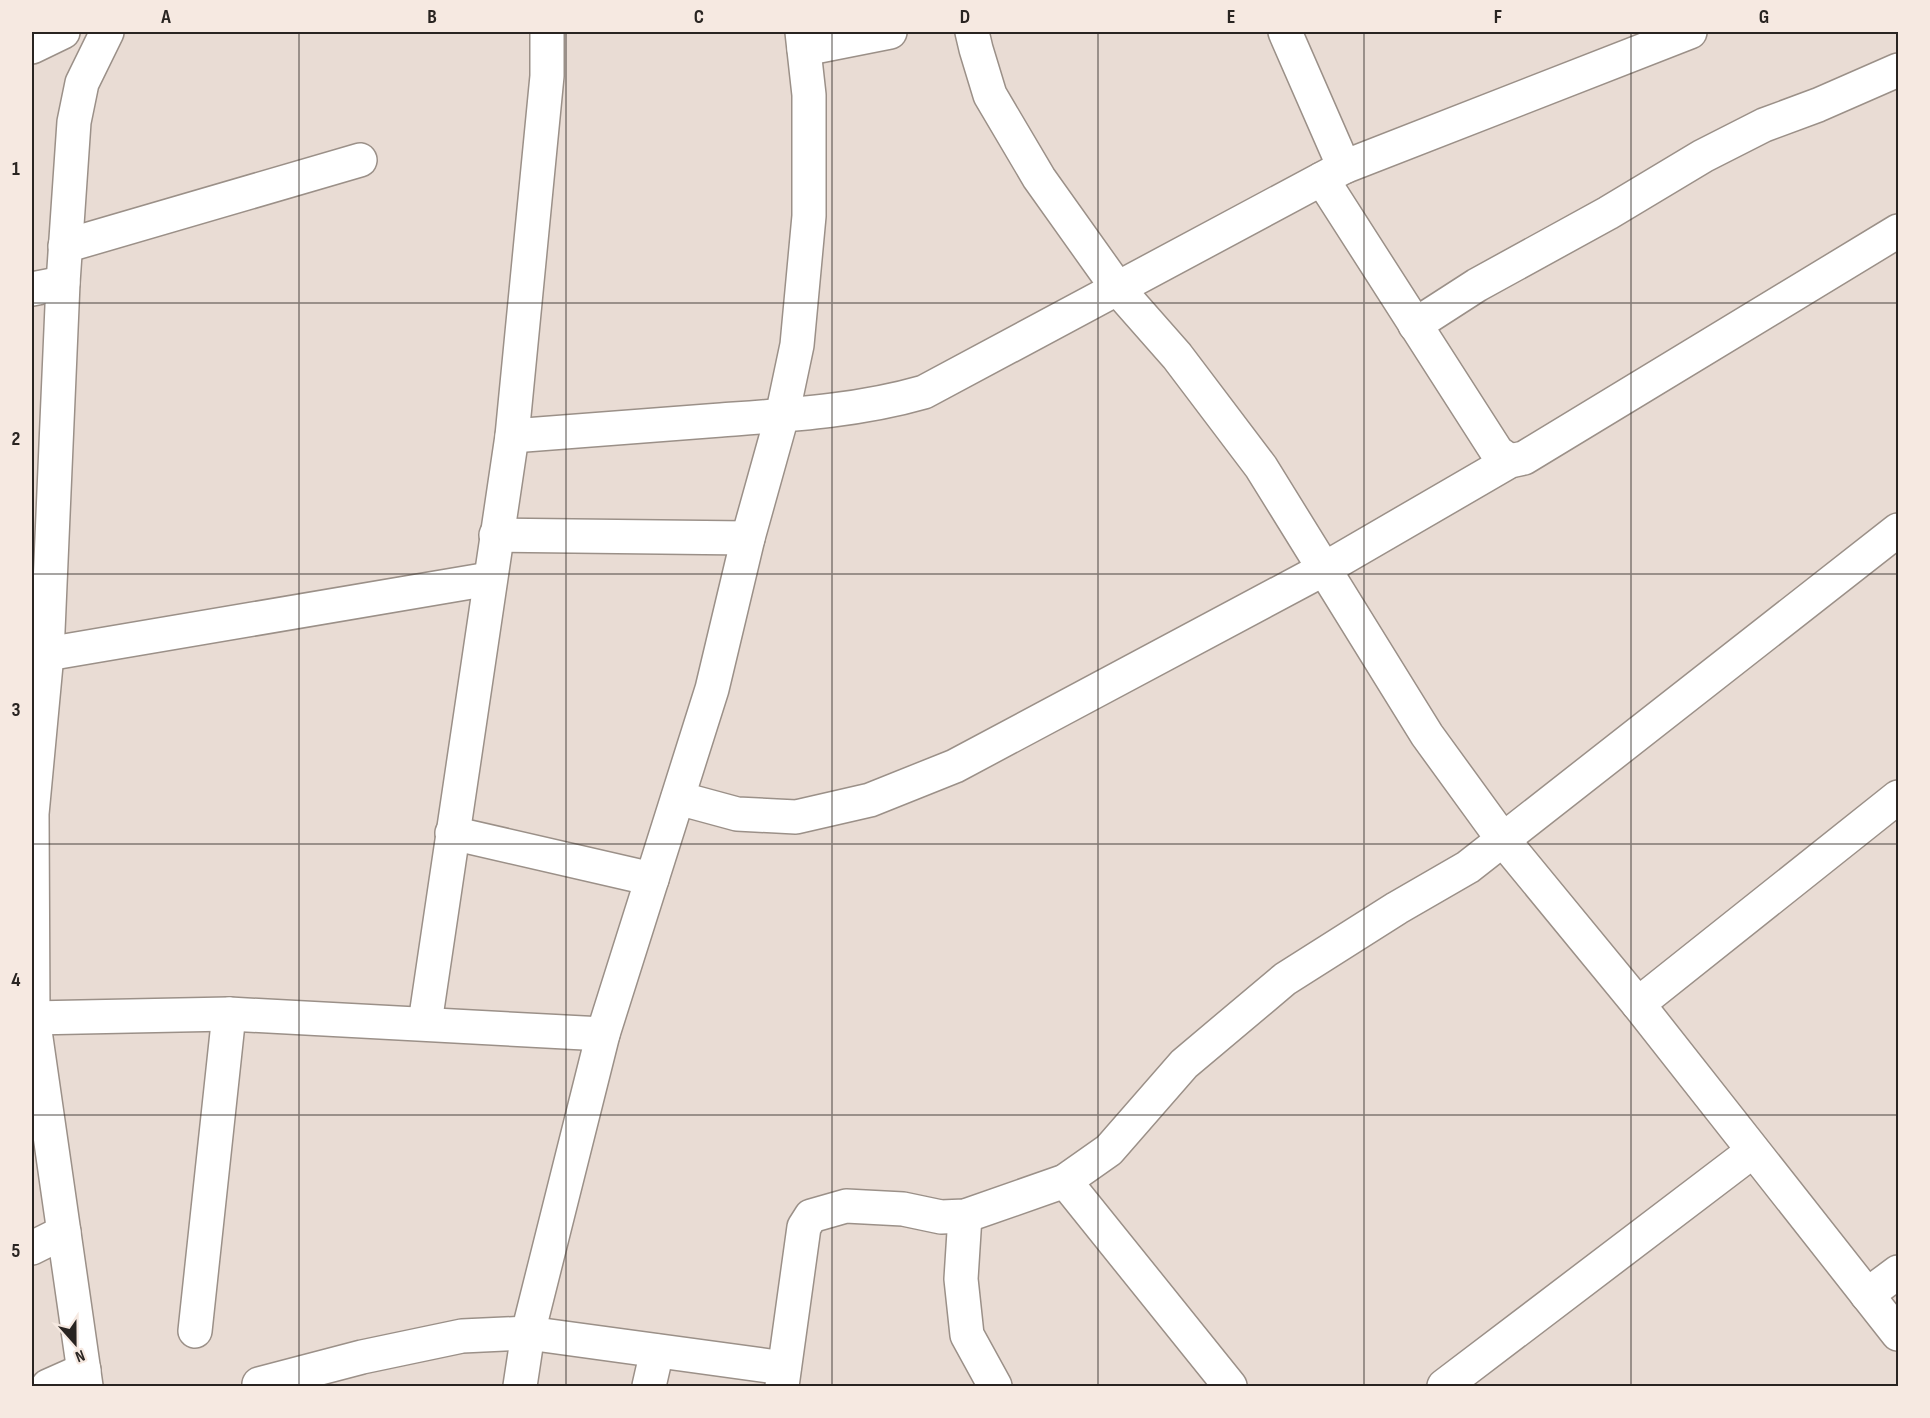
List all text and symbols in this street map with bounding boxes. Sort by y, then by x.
text: A [160,5,171,29]
text: B [427,5,437,29]
text: C [694,5,704,29]
text: D [960,5,970,29]
text: E [1227,5,1235,29]
text: F [1494,5,1502,29]
text: G [1759,5,1769,29]
text: 1 [12,157,20,181]
text: 2 [12,427,20,451]
text: 3 [12,698,21,722]
text: 4 [11,968,21,992]
text: 5 [12,1239,21,1263]
north arrow [45,1313,105,1373]
text: N [72,1345,87,1366]

